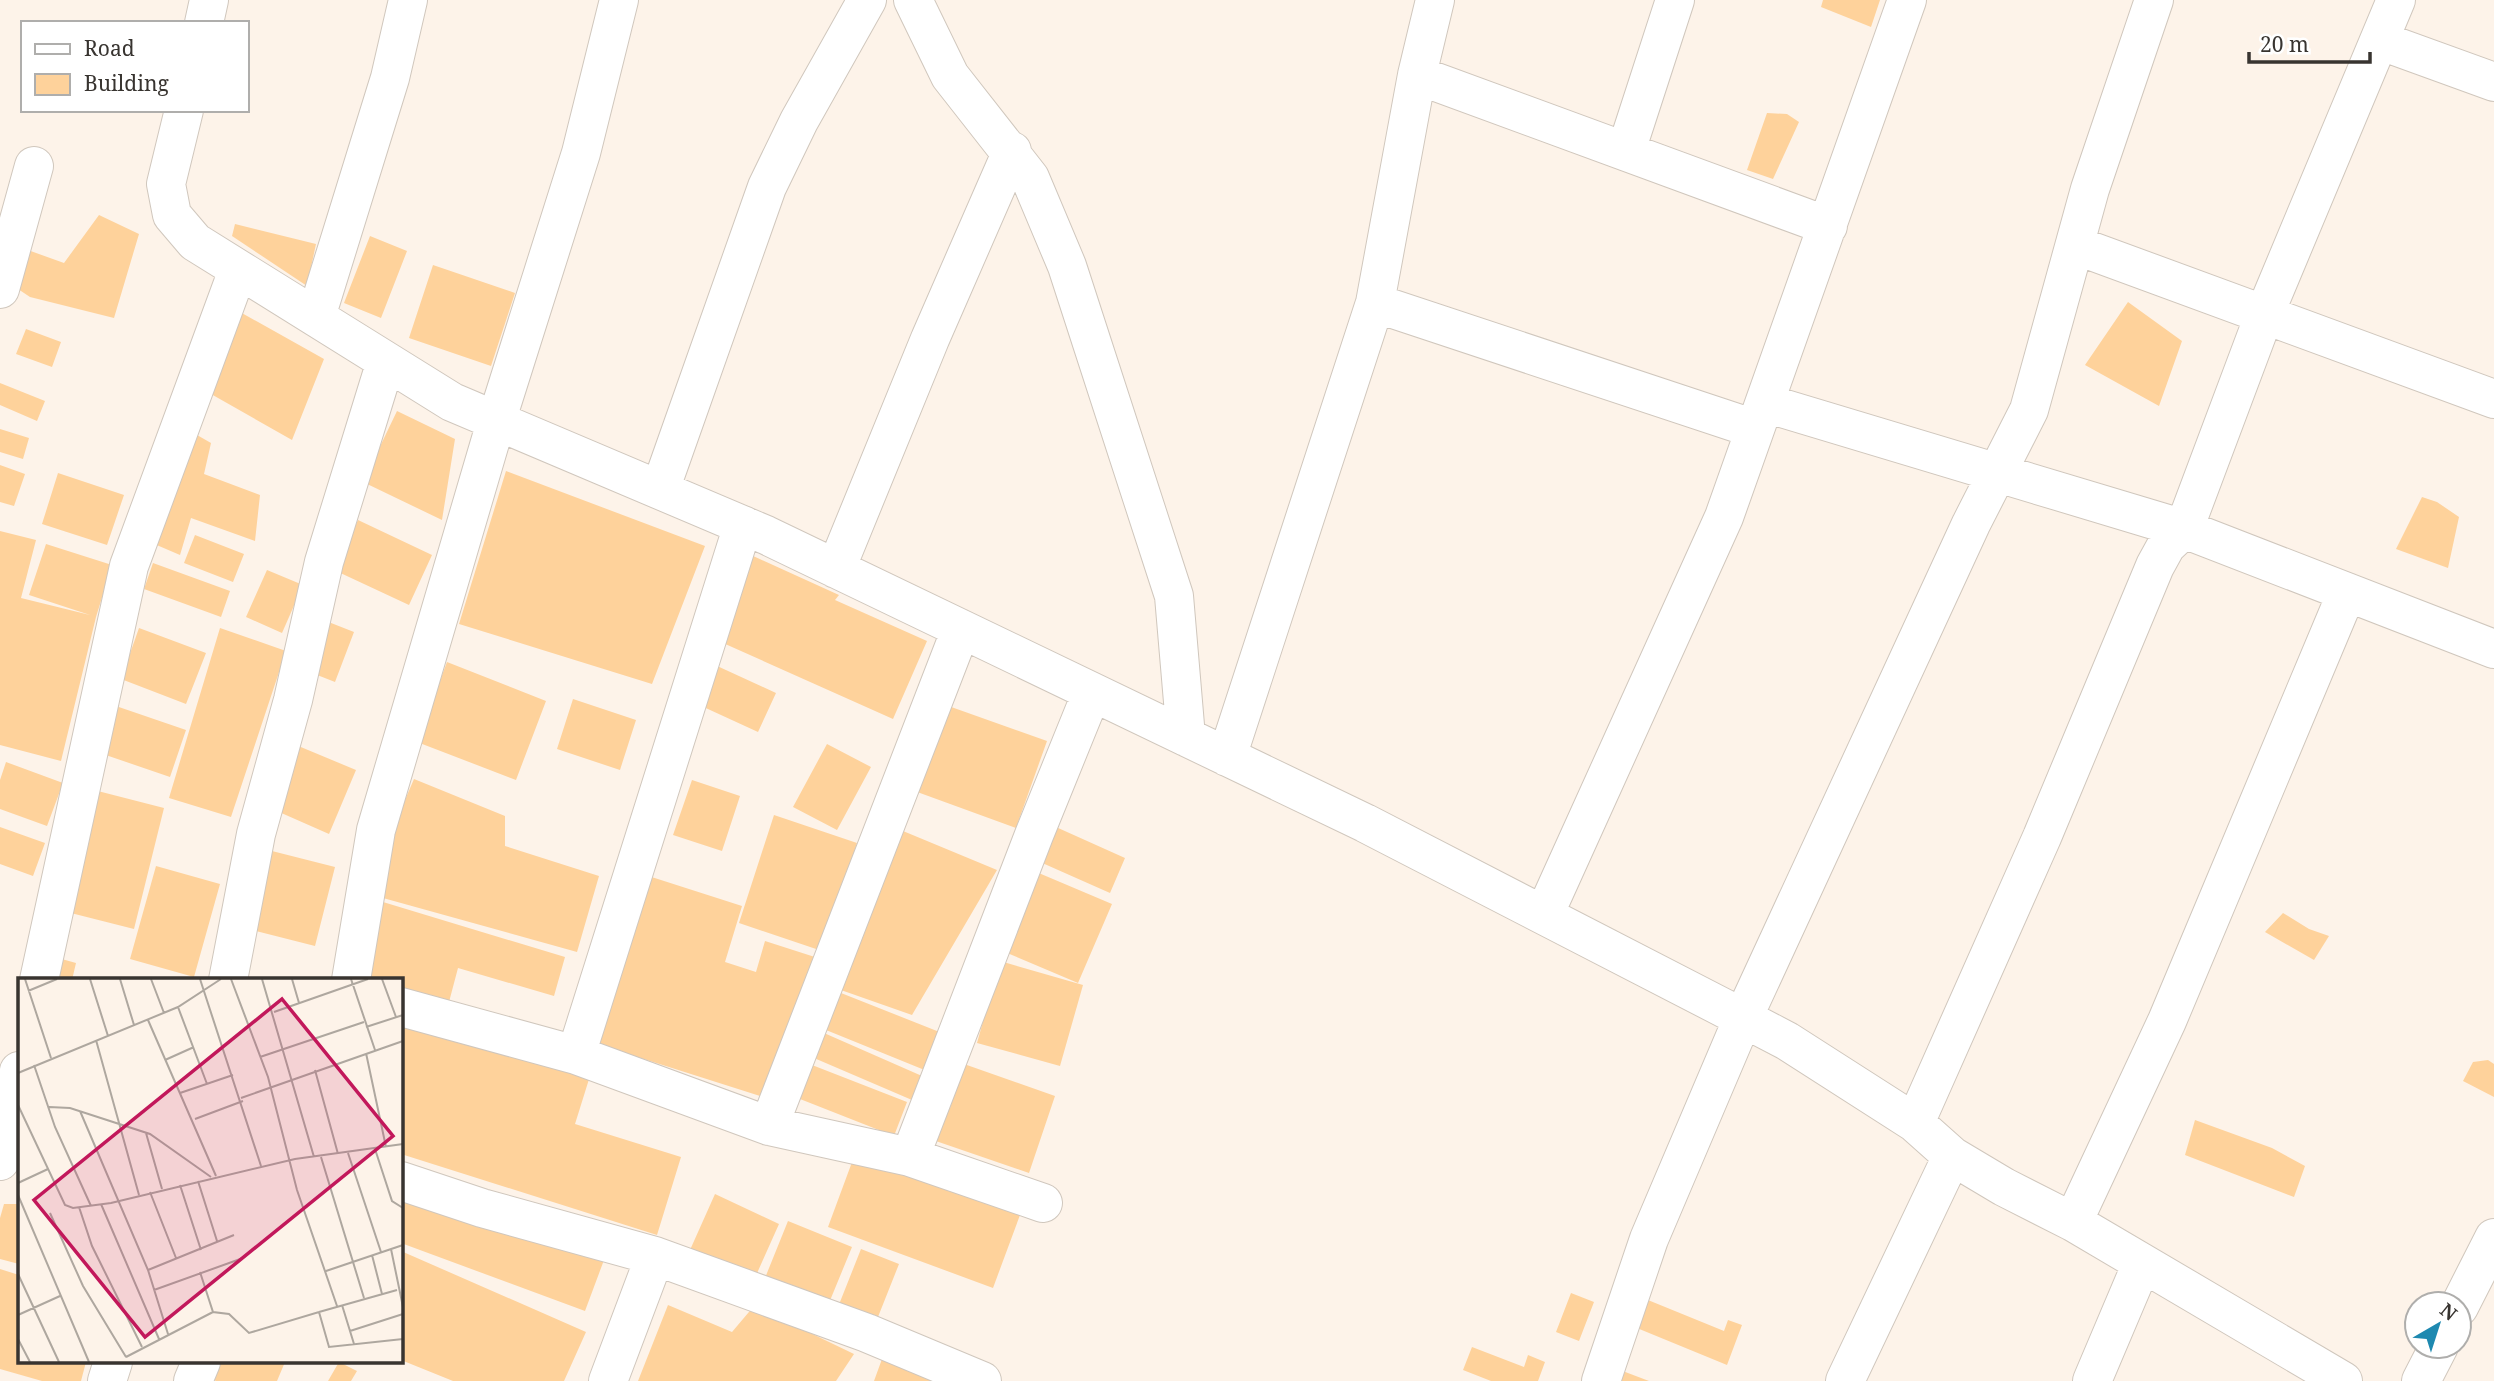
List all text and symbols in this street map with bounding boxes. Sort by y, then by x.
legend [21,21,248,112]
scale bar [2249,21,2370,65]
text: 20 m [2260,30,2309,58]
text: Road [84,34,135,62]
text: Building [84,69,169,97]
inset map [18,978,402,1364]
north arrow [2403,1290,2473,1360]
text: N [2435,1297,2463,1327]

